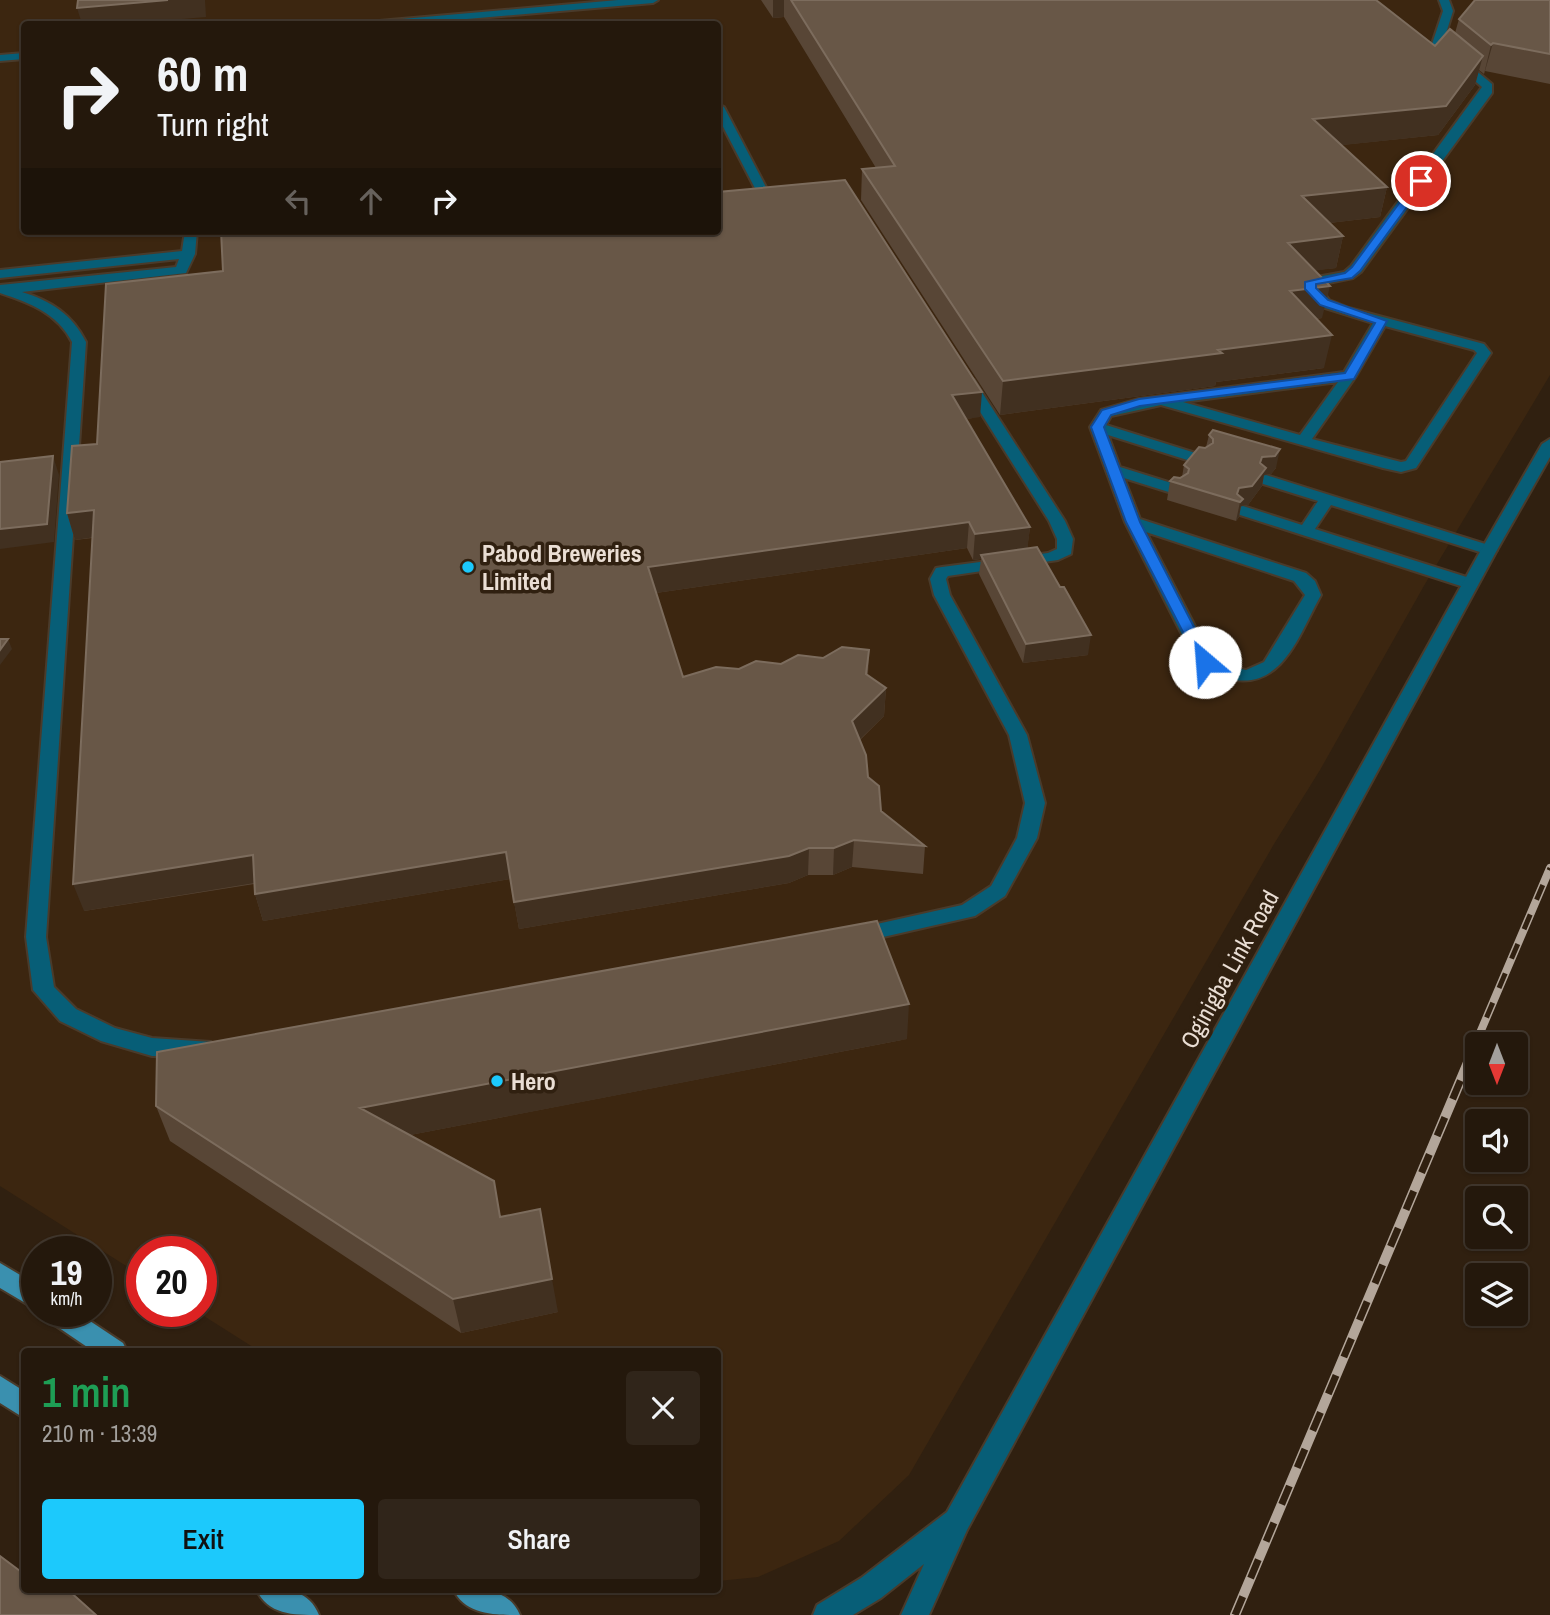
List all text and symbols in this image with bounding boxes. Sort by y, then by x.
text: 60 m [157,40,249,106]
icon: right [42,49,133,140]
text: Turn right [157,103,269,146]
pin [1391,151,1451,211]
icon: arrive [1402,162,1440,200]
icon: left [279,182,317,220]
icon: ahead [352,182,390,220]
icon: right [425,182,463,220]
place label: Pabod Breweries Limited [482,537,642,597]
marker: Pabod Breweries Limited [460,559,476,575]
position arrow [1168,625,1242,699]
street label: Oginigba Link Road [1172,884,1286,1054]
north arrow [1465,1032,1528,1096]
map controls [1465,1032,1528,1326]
place label: Hero [511,1065,556,1097]
marker: Hero [489,1073,505,1089]
button: sound [1465,1109,1528,1172]
button: search [1465,1186,1528,1249]
speed limit sign: 20 [126,1236,217,1327]
text: 19 [51,1249,82,1296]
button: layers [1465,1263,1528,1326]
text: km/h [51,1286,83,1311]
text: 1 min [42,1364,131,1420]
button: close [626,1371,700,1445]
text: 210 m · 13:39 [42,1418,157,1449]
button: Exit [42,1499,364,1579]
button: Share [378,1499,700,1579]

